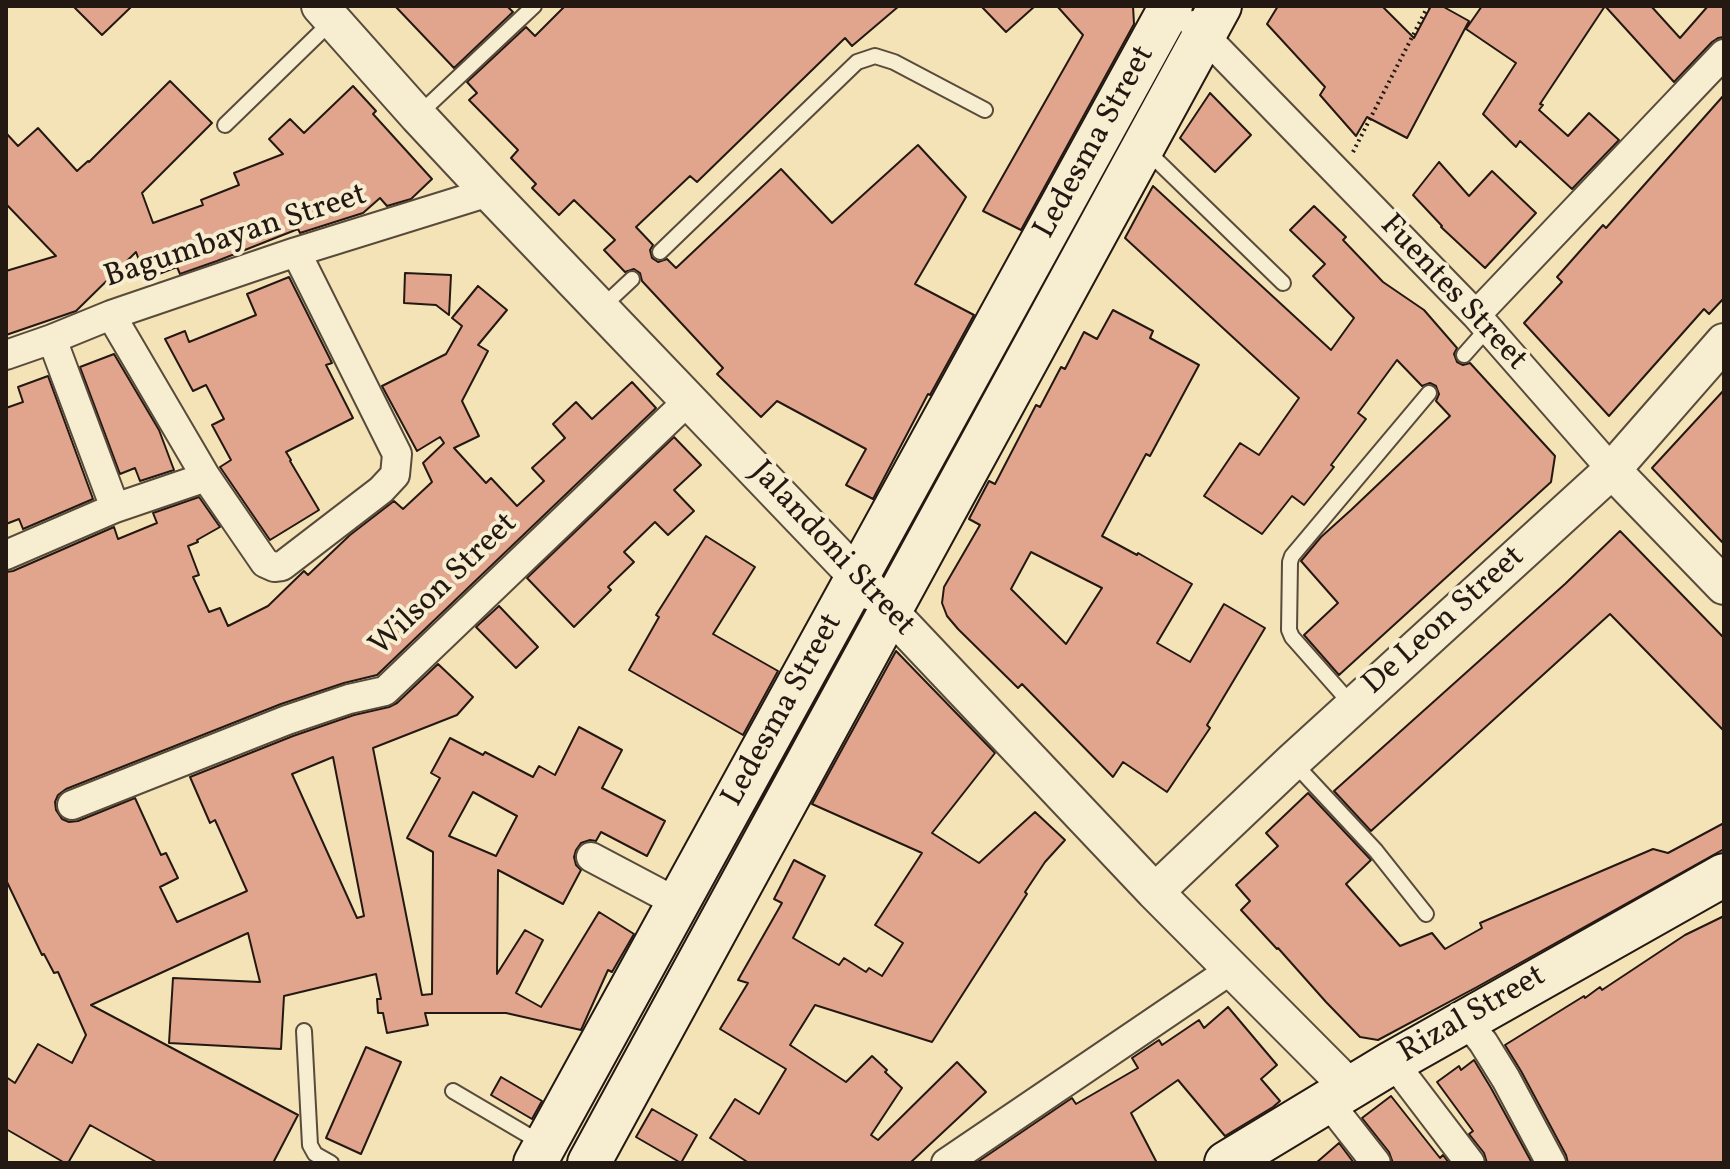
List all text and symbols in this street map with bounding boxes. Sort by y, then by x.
street label: Ledesma Street [1027,40,1165,246]
street label: Bagumbayan Street [100,177,372,299]
street label: Fuentes Street [1370,208,1534,380]
street label: Jalandoni Street [740,455,922,645]
street label: Wilson Street [363,506,527,666]
street label: De Leon Street [1356,539,1534,705]
street label: Ledesma Street [715,608,853,814]
street label: Rizal Street [1393,959,1553,1073]

